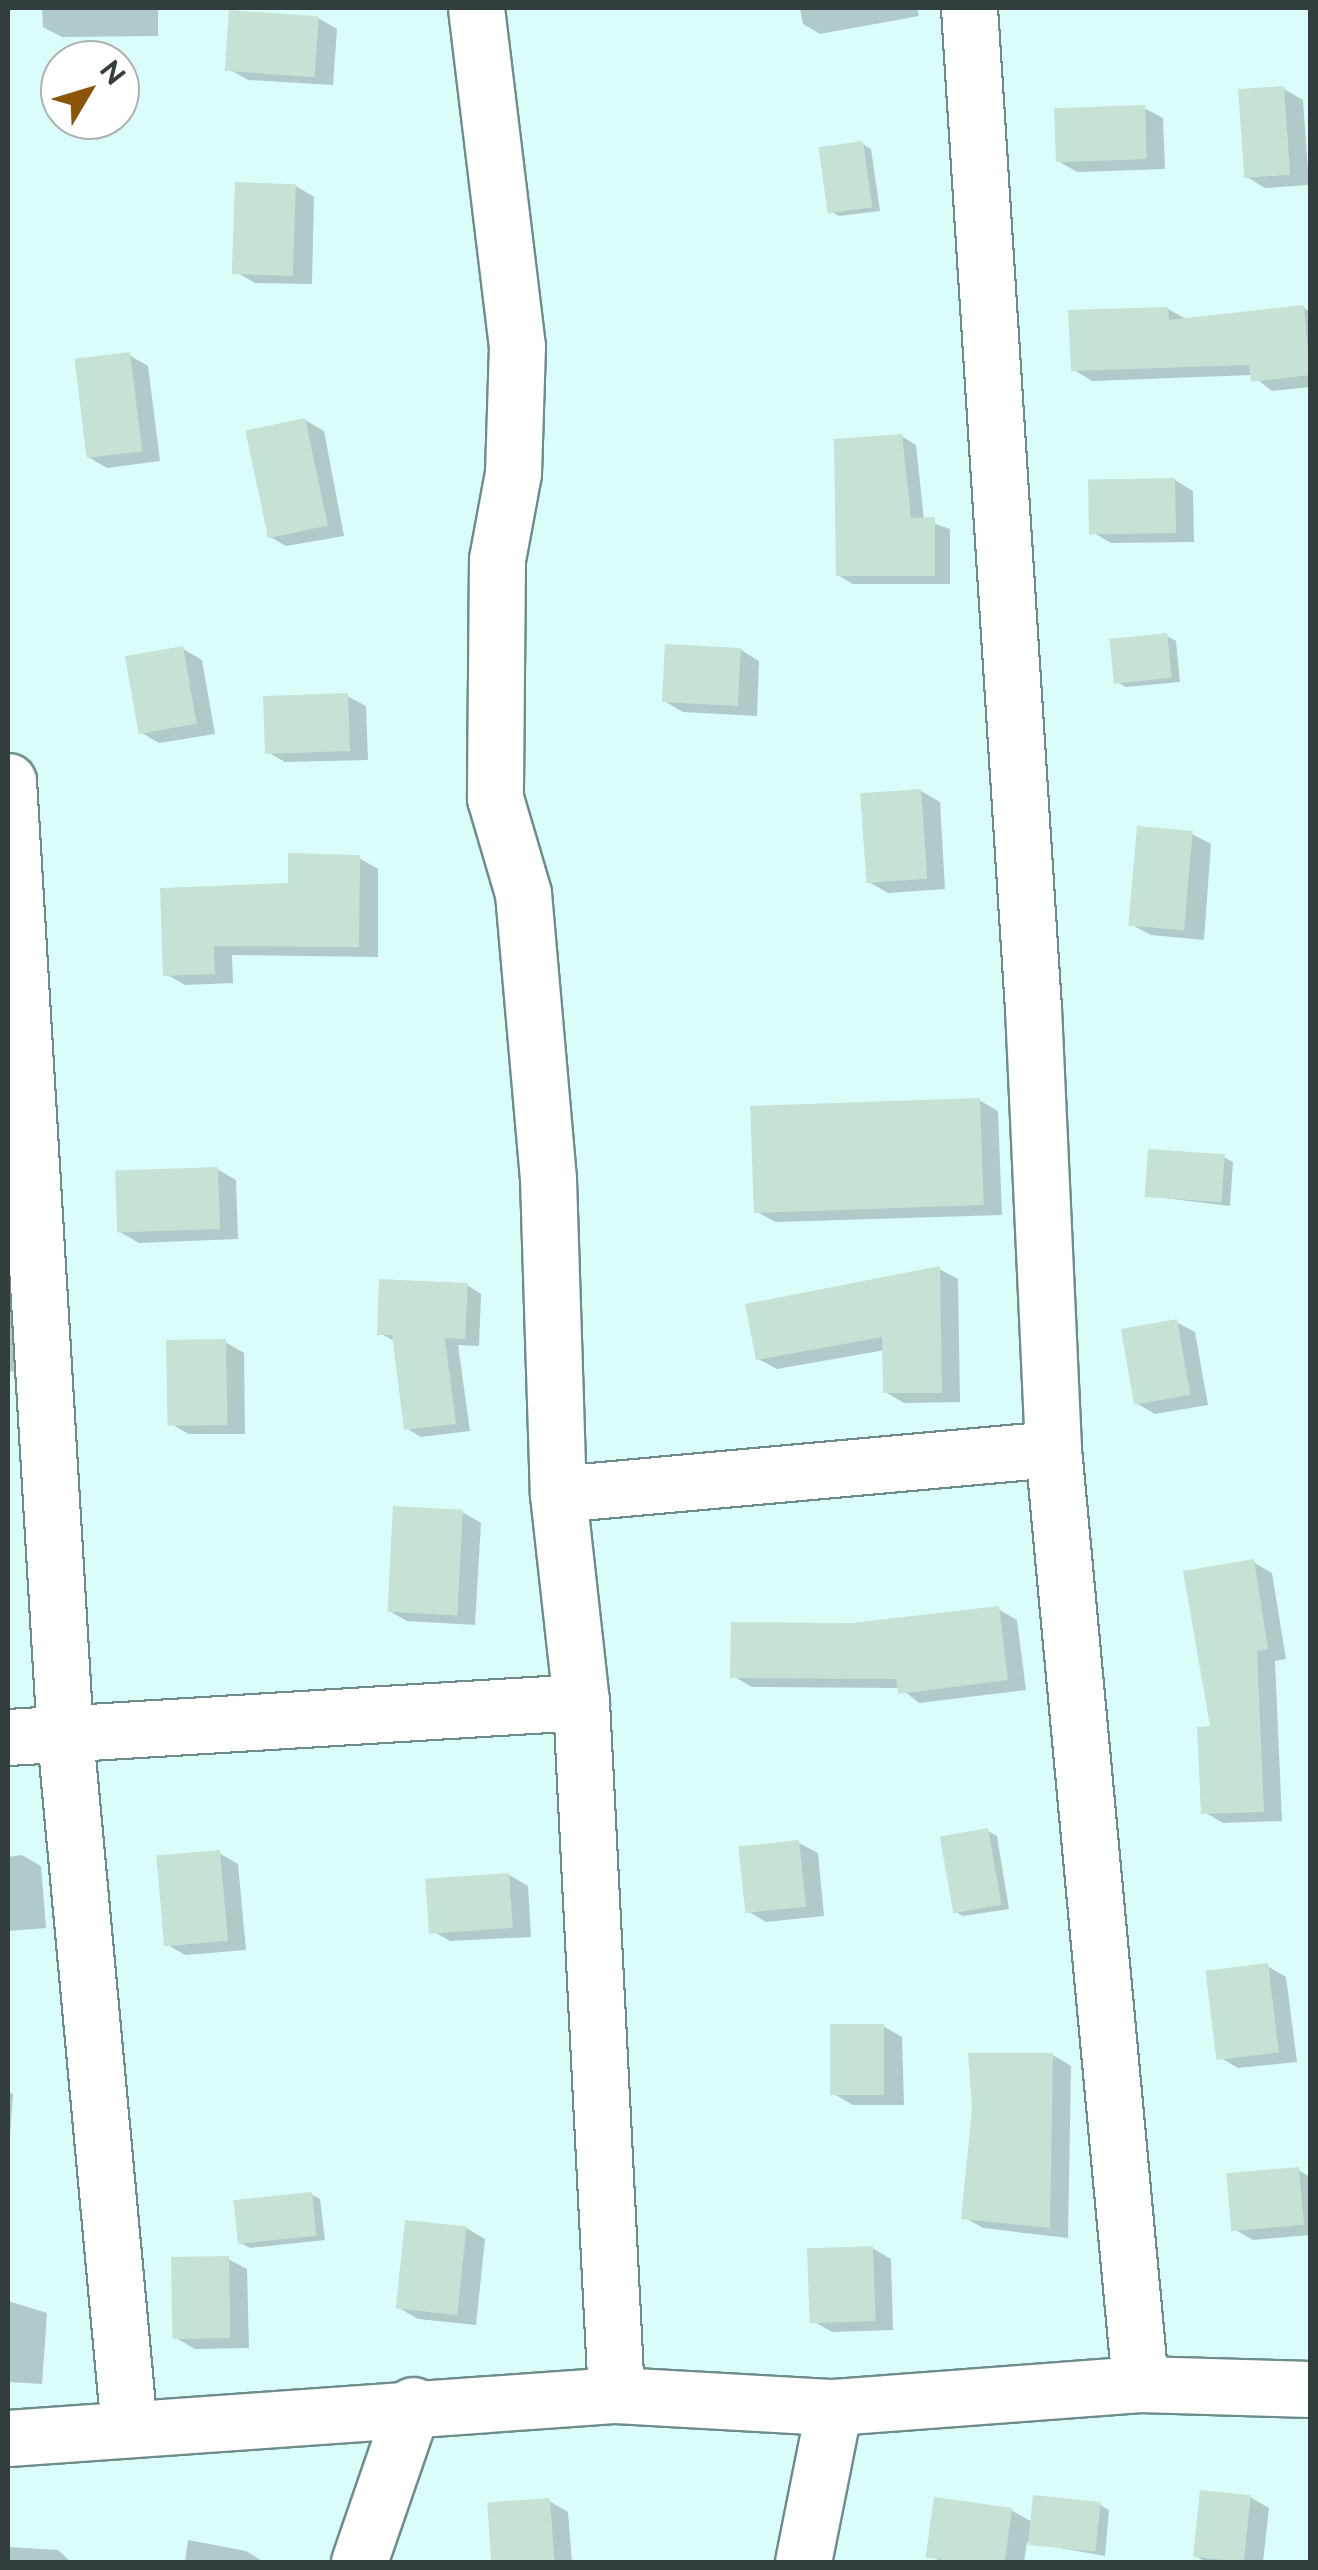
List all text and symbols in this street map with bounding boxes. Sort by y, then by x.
north arrow [40,40,140,140]
text: N [93,54,132,91]

